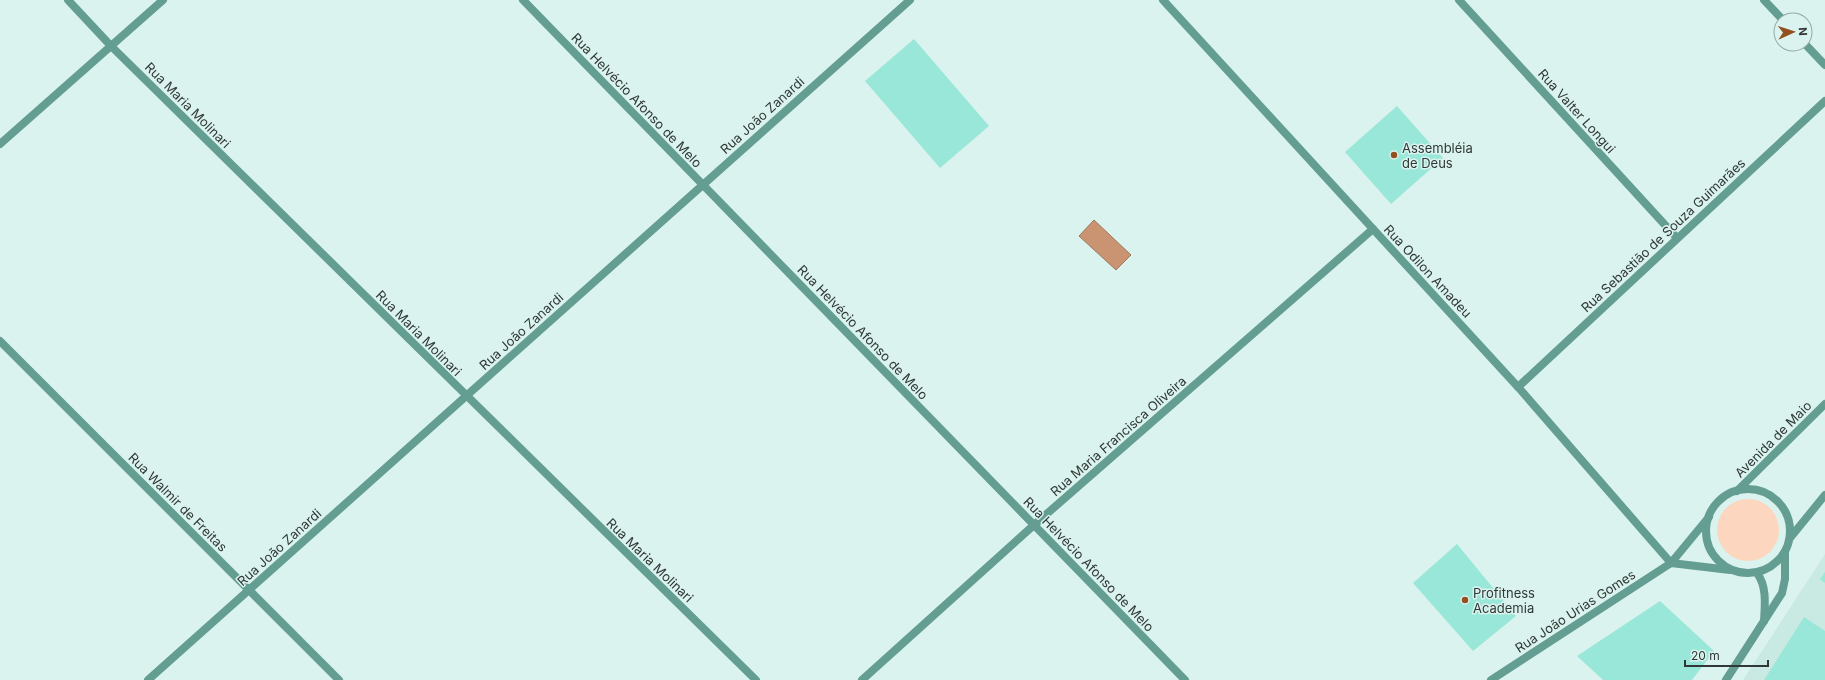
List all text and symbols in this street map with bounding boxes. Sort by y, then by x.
north arrow [1773,12,1813,52]
text: N [1796,27,1810,36]
street label: Rua Helvécio Afonso de Melo [568,29,706,171]
street label: Rua Maria Molinari [142,59,234,151]
street label: Rua Valter Longui [1535,66,1619,156]
street label: Rua João Zanardi [717,73,807,157]
place label: Assembléia de Deus [1402,140,1473,171]
marker: Assembléia de Deus [1389,150,1399,160]
street label: Rua Sebastião de Souza Guimarães [1578,155,1748,315]
street label: Rua Odilon Amadeu [1381,221,1475,321]
street label: Rua Helvécio Afonso de Melo [794,261,932,403]
street label: Rua Maria Molinari [373,287,465,379]
street label: Rua João Zanardi [476,289,566,373]
street label: Rua Maria Francisca Oliveira [1047,373,1189,499]
street label: Avenida de Maio [1731,397,1815,481]
street label: Rua Walmir de Freitas [125,449,231,555]
street label: Rua Helvécio Afonso de Melo [1020,493,1158,635]
street label: Rua João Zanardi [234,505,324,589]
street label: Rua Maria Molinari [603,515,697,605]
street label: Rua João Urias Gomes [1512,566,1638,656]
place label: Profitness Academia [1473,585,1535,616]
marker: Profitness Academia [1460,595,1470,605]
scale bar [1685,642,1768,668]
text: 20 m [1691,648,1720,663]

